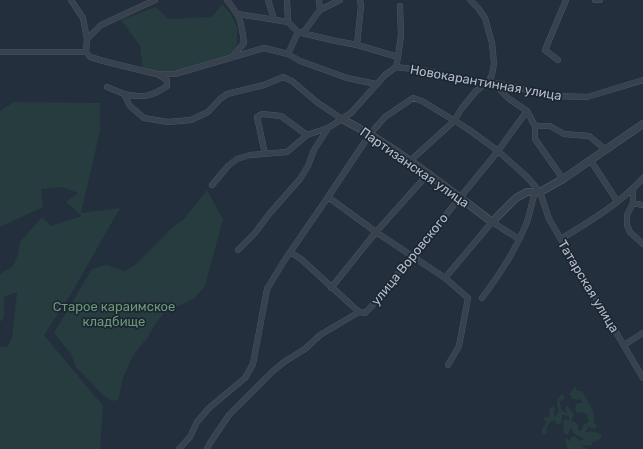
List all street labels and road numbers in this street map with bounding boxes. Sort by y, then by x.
street label: Новокарантинная улица [409,62,563,103]
street label: Партизанская улица [357,124,472,211]
street label: улица Воровского [368,211,451,308]
street label: Татарская улица [555,237,622,335]

